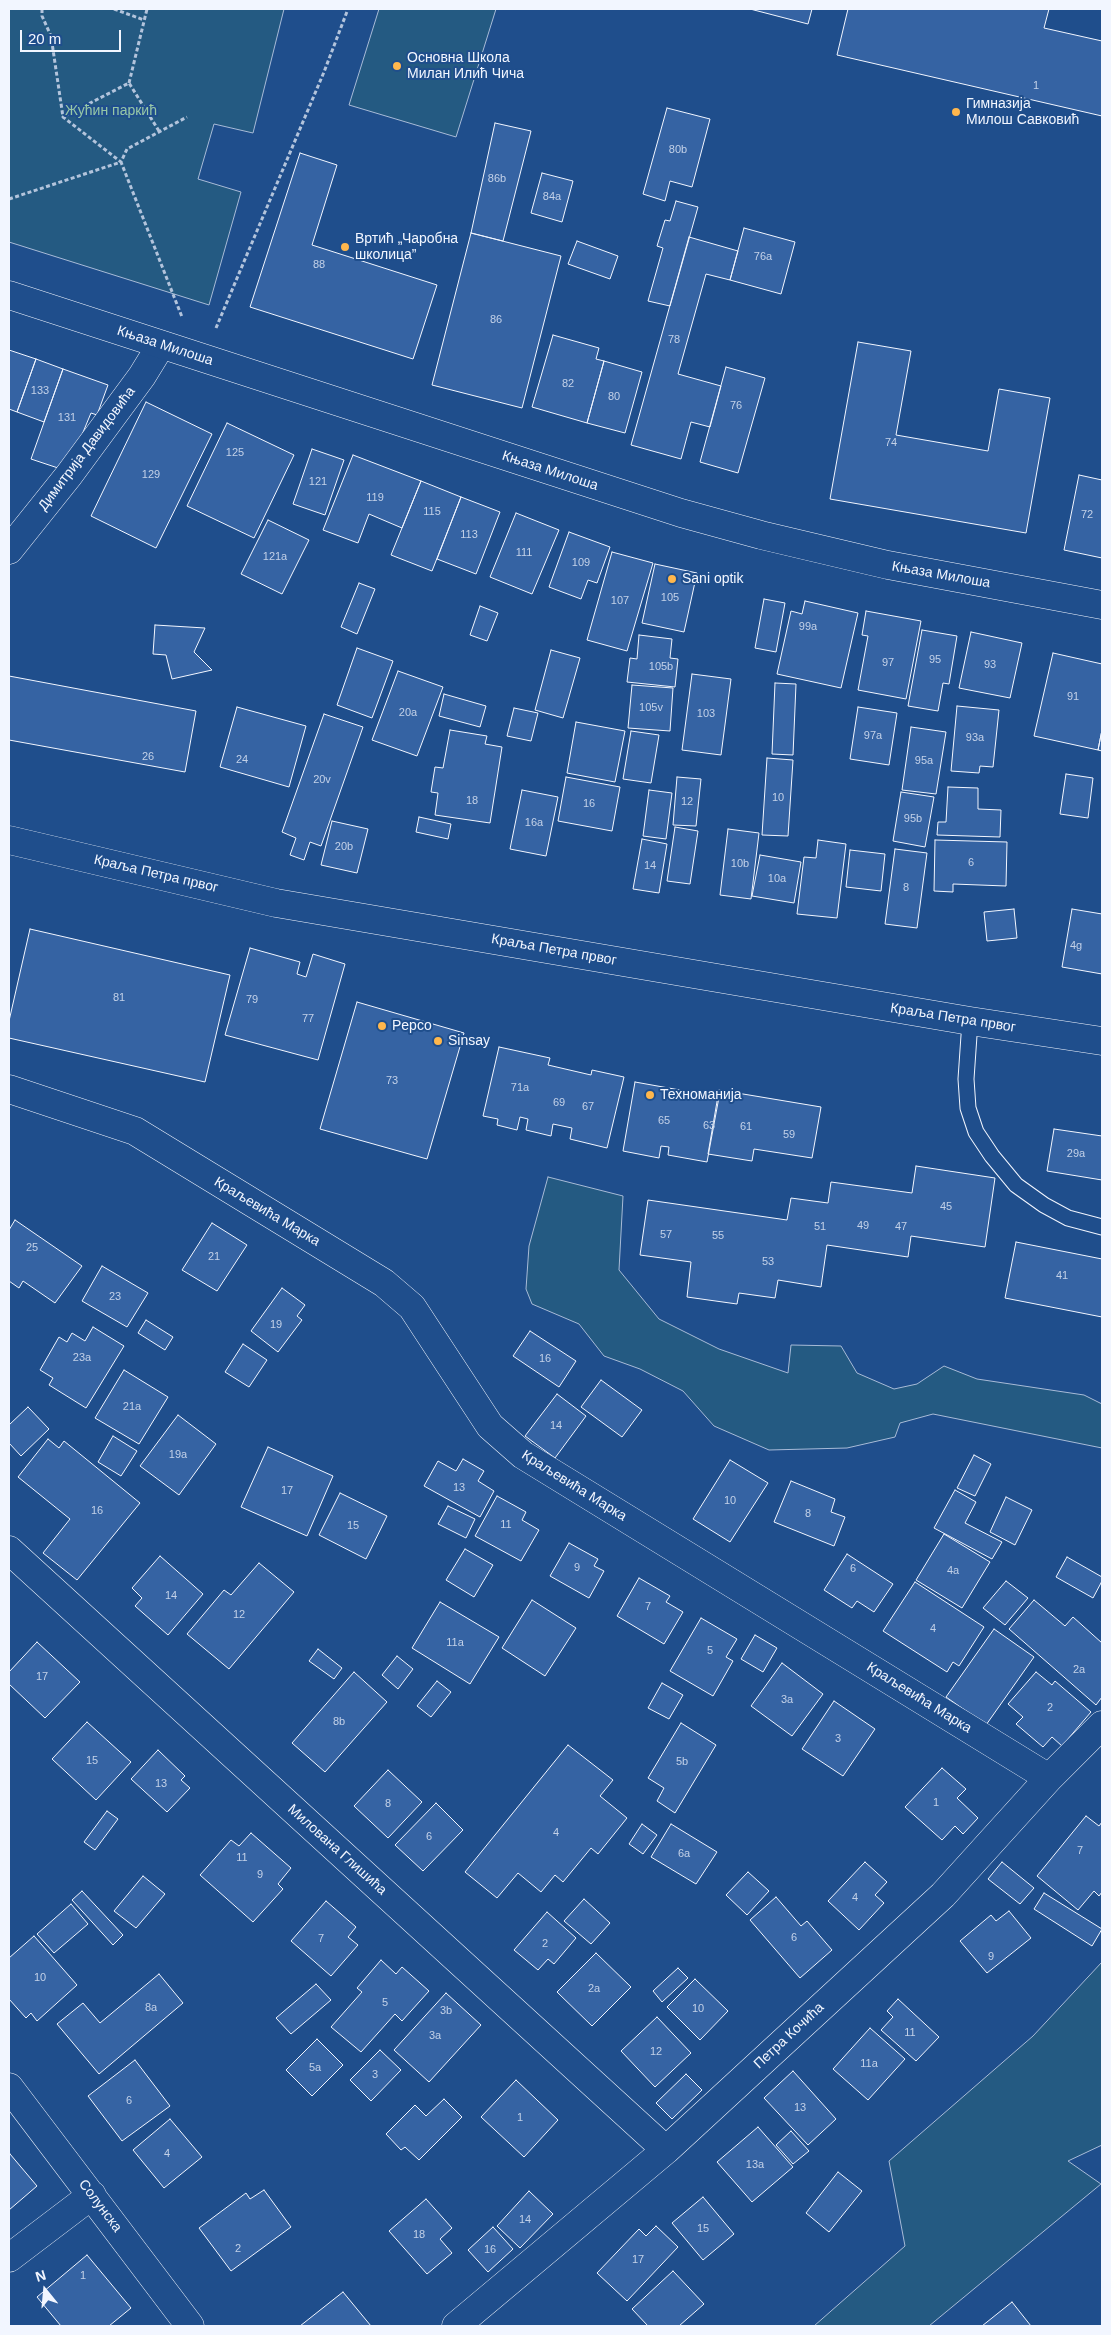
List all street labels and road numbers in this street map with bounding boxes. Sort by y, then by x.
street label: Књаза Милоша [115,323,215,369]
street label: Димитрија Давидовића [35,384,139,514]
street label: Књаза Милоша [500,448,600,494]
street label: Књаза Милоша [890,558,992,592]
street label: Краља Петра првог [92,852,220,896]
street label: Краља Петра првог [490,931,618,969]
street label: Краља Петра првог [889,1000,1017,1036]
street label: Краљевића Марка [211,1174,323,1250]
street label: Краљевића Марка [518,1447,630,1525]
street label: Краљевића Марка [863,1659,975,1737]
street label: Милована Глишића [284,1801,390,1899]
street label: Петра Кочића [751,1999,827,2073]
street label: Солунска [75,2176,125,2236]

